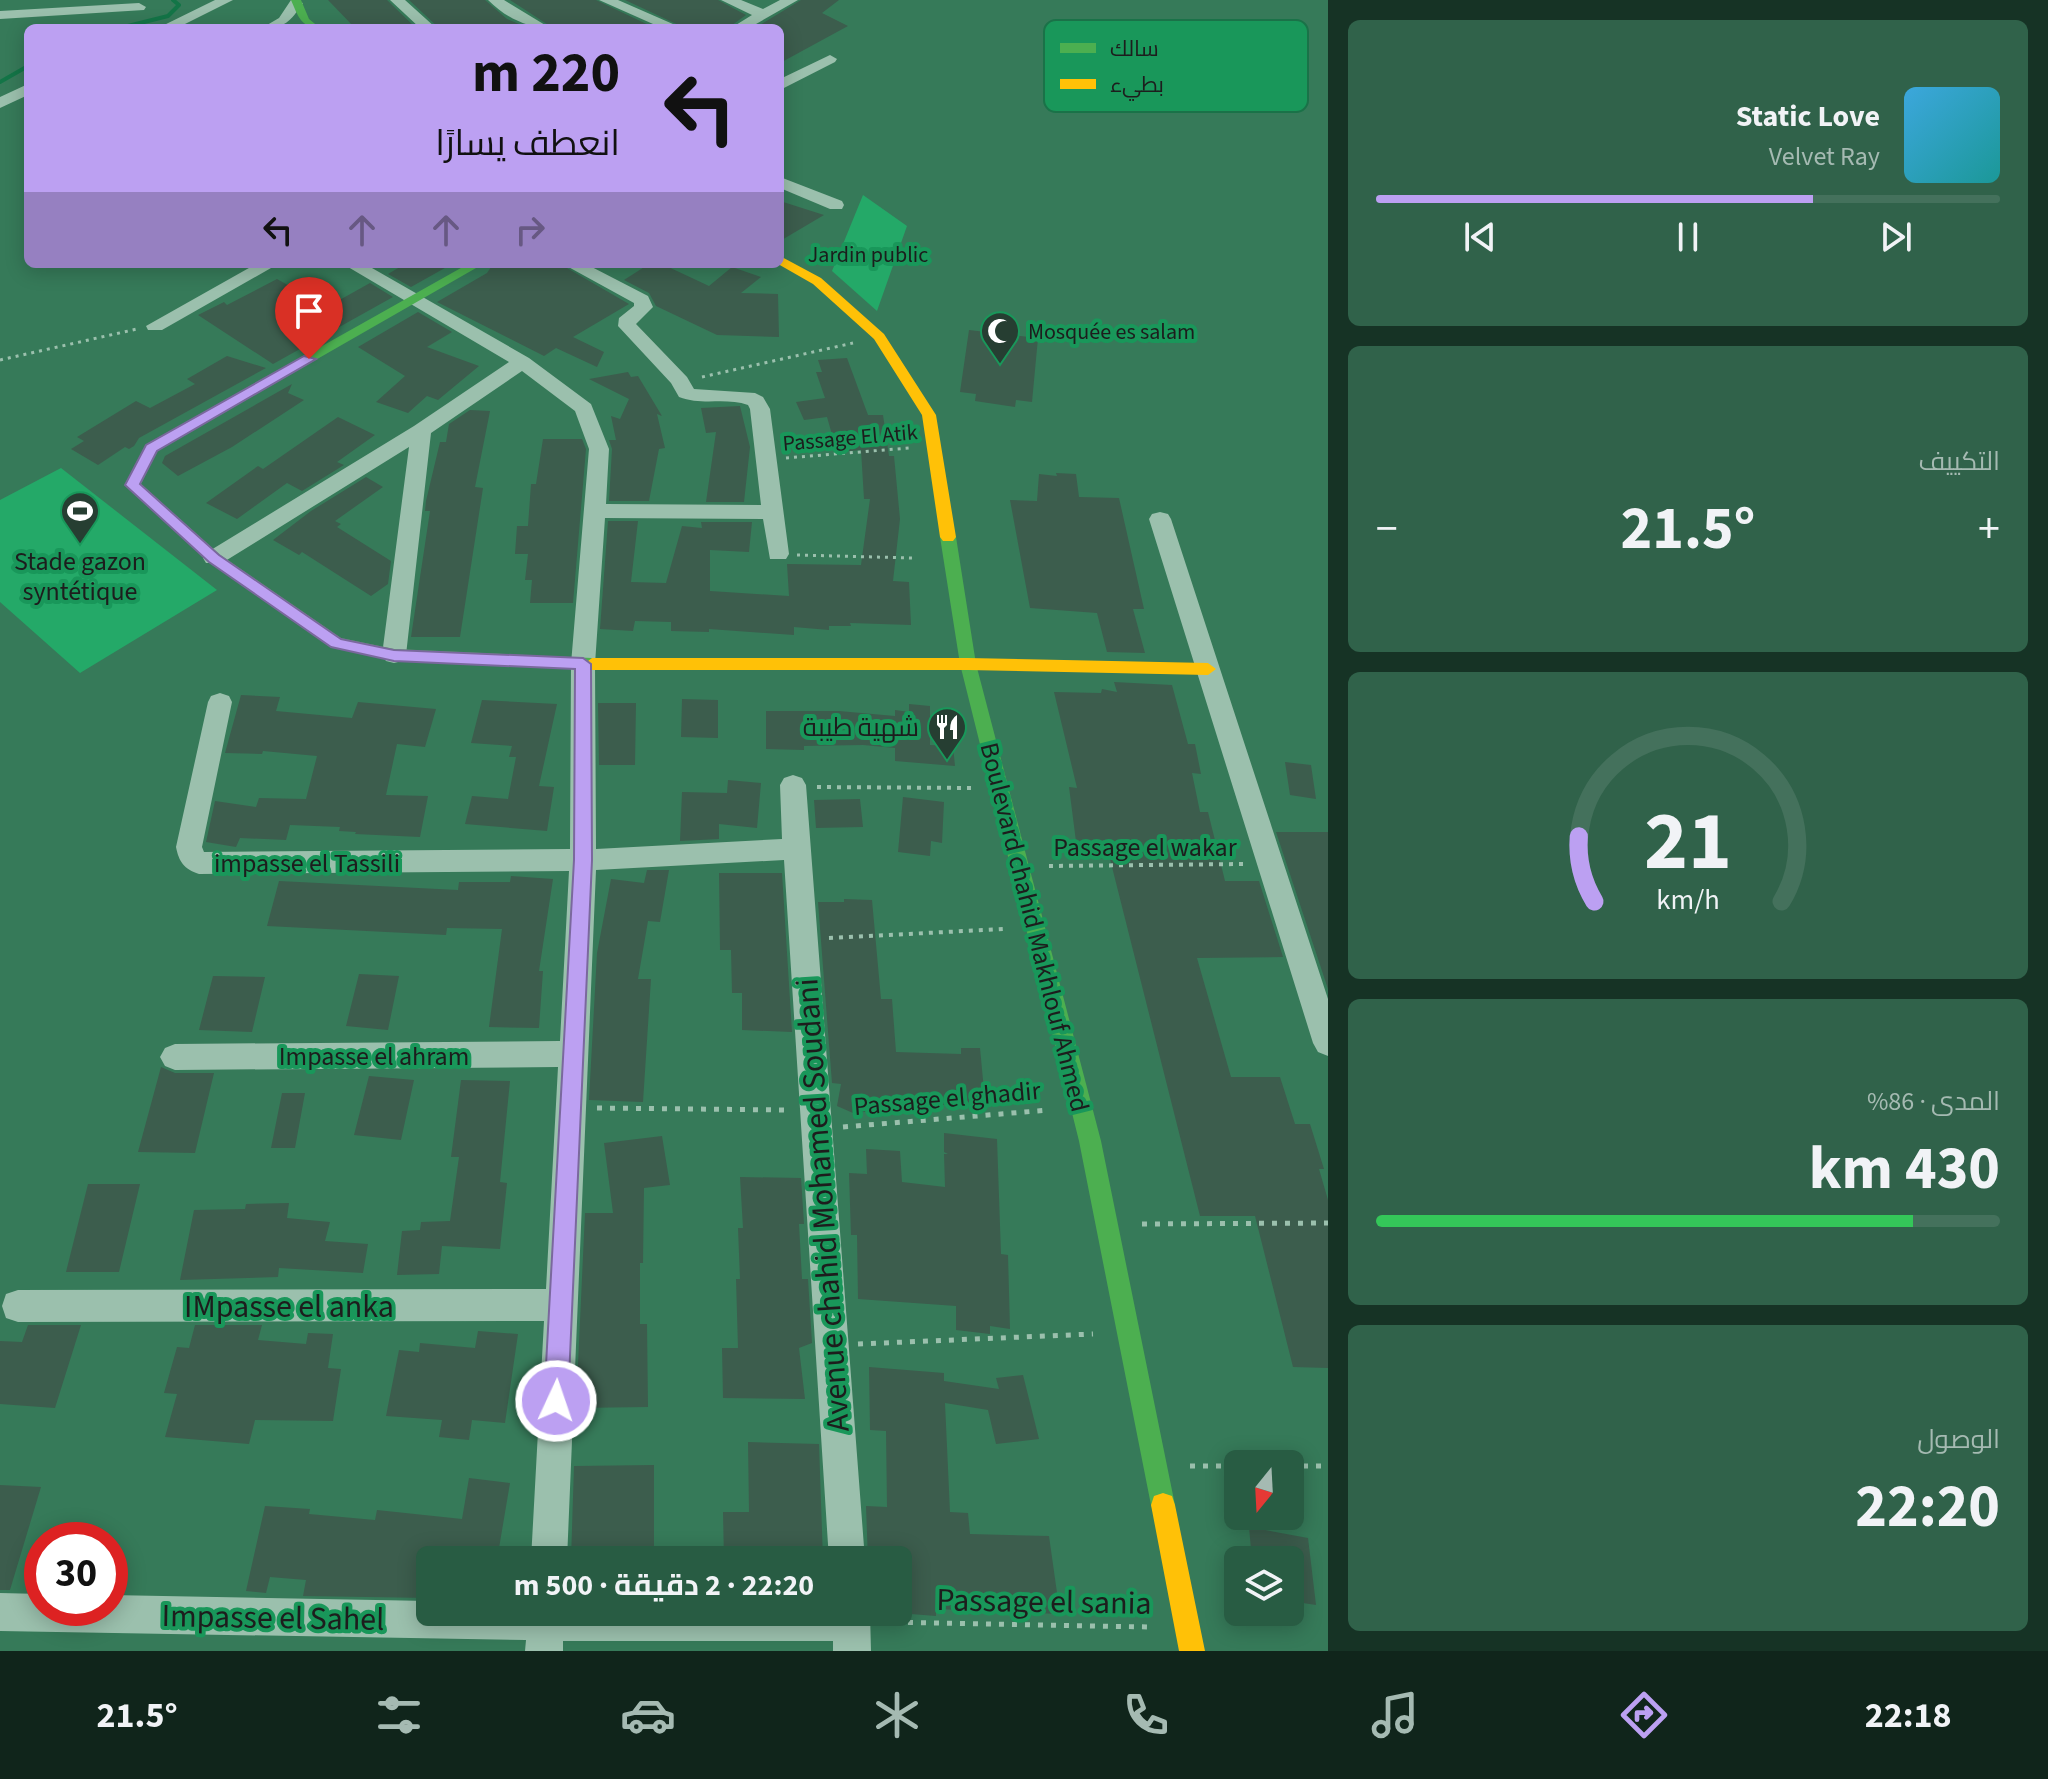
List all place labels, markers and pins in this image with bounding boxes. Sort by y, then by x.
pin [275,277,343,359]
mosque icon: Mosquée es salam [979,310,1021,365]
place label: Mosquée es salam [1028,316,1195,348]
sports icon: Stade gazon syntétique [59,490,101,545]
place label: Stade gazon syntétique [14,543,146,610]
restaurant icon: شهية طيبة [926,706,968,761]
place label: شهية طيبة [803,709,919,746]

